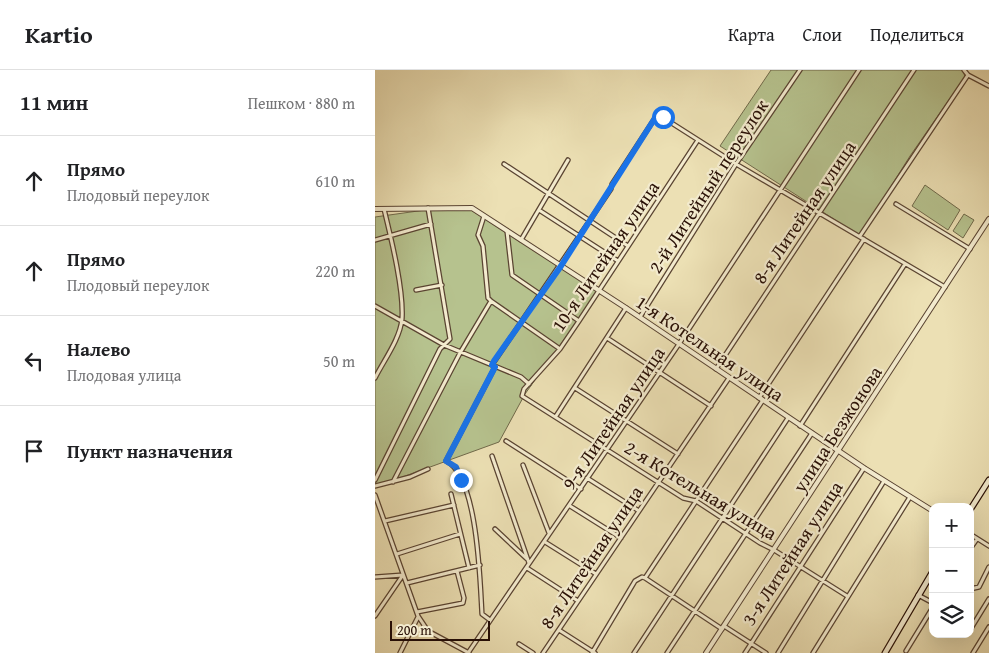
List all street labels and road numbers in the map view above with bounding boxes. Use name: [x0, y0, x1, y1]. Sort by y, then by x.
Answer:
street label: 2-й Литейный переулок: [641, 94, 775, 278]
street label: 8-я Литейная улица: [746, 135, 862, 289]
street label: 10-я Литейная улица: [544, 175, 666, 337]
street label: 1-я Котельная улица: [630, 288, 790, 408]
street label: 9-я Литейная улица: [555, 341, 671, 495]
street label: улица Безжонова: [785, 360, 889, 499]
street label: 2-я Котельная улица: [619, 433, 783, 547]
street label: 3-я Литейная улица: [735, 475, 849, 631]
street label: 8-я Литейная улица: [533, 480, 649, 634]

